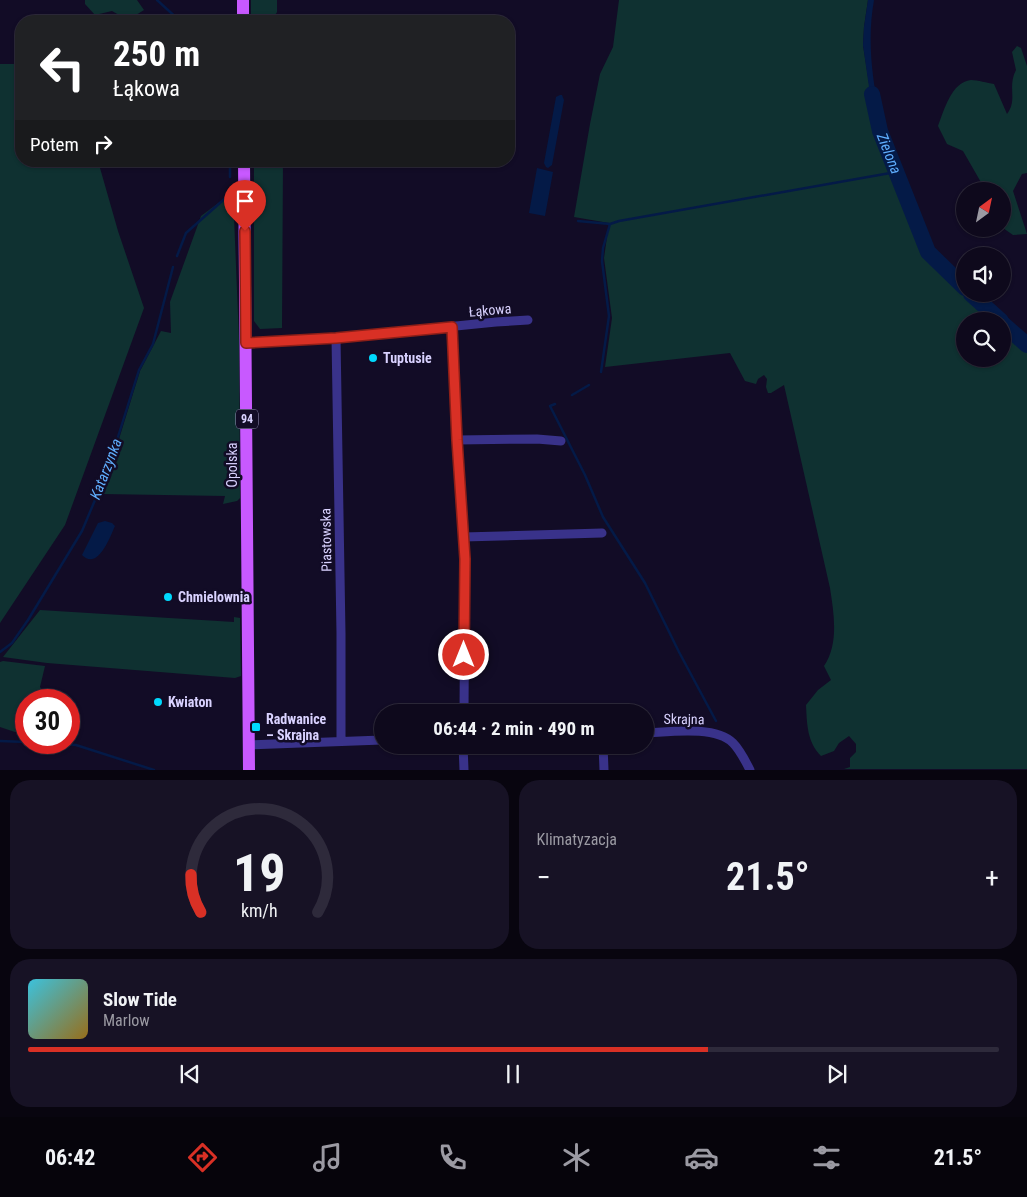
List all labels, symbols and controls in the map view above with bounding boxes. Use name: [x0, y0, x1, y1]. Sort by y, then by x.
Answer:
text: 250 m: [113, 34, 200, 75]
icon: left: [30, 35, 95, 100]
text: Łąkowa: [113, 76, 180, 101]
water label: Zielona: [872, 129, 905, 177]
icon: right: [89, 130, 117, 158]
text: Potem: [30, 133, 79, 156]
pin: [224, 180, 266, 231]
north arrow: [956, 182, 1011, 238]
map controls: [956, 182, 1011, 367]
icon: arrive: [231, 187, 259, 215]
button: sound: [956, 247, 1011, 302]
street label: Łąkowa: [468, 300, 512, 320]
button: search: [956, 312, 1011, 367]
place label: Tuptusie: [383, 350, 432, 366]
marker: Tuptusie: [367, 352, 379, 364]
road number: 94: [236, 409, 258, 428]
water label: Katarzynka: [86, 436, 126, 502]
street label: Opolska: [224, 443, 240, 487]
street label: Piastowska: [317, 508, 335, 572]
place label: Chmielownia: [178, 589, 250, 605]
marker: Chmielownia: [162, 591, 174, 603]
position arrow: [437, 628, 489, 680]
speed limit sign: 30: [15, 689, 80, 754]
place label: Kwiaton: [168, 694, 212, 710]
marker: Kwiaton: [152, 696, 164, 708]
place label: Radwanice – Skrajna: [266, 711, 327, 743]
street label: Skrajna: [663, 711, 705, 727]
text: 06:44 · 2 min · 490 m: [433, 717, 595, 740]
marker: Radwanice – Skrajna: [250, 721, 262, 733]
text: Klimatyzacja: [537, 830, 617, 849]
text: 19: [233, 843, 286, 904]
text: 21.5°: [726, 855, 810, 899]
text: −: [537, 861, 551, 894]
text: +: [985, 861, 999, 894]
text: km/h: [241, 900, 278, 921]
text: Slow Tide: [103, 988, 177, 1011]
text: Marlow: [103, 1011, 150, 1030]
icon: previous: [176, 1060, 204, 1088]
icon: pause: [499, 1060, 527, 1088]
icon: next: [823, 1060, 851, 1088]
icon: directions: [185, 1140, 220, 1175]
icon: music: [310, 1140, 345, 1175]
icon: phone: [435, 1140, 470, 1175]
icon: climate: [559, 1140, 594, 1175]
icon: car: [684, 1140, 719, 1175]
icon: filters: [809, 1140, 844, 1175]
text: 06:42: [45, 1145, 95, 1170]
text: 21.5°: [934, 1145, 982, 1170]

